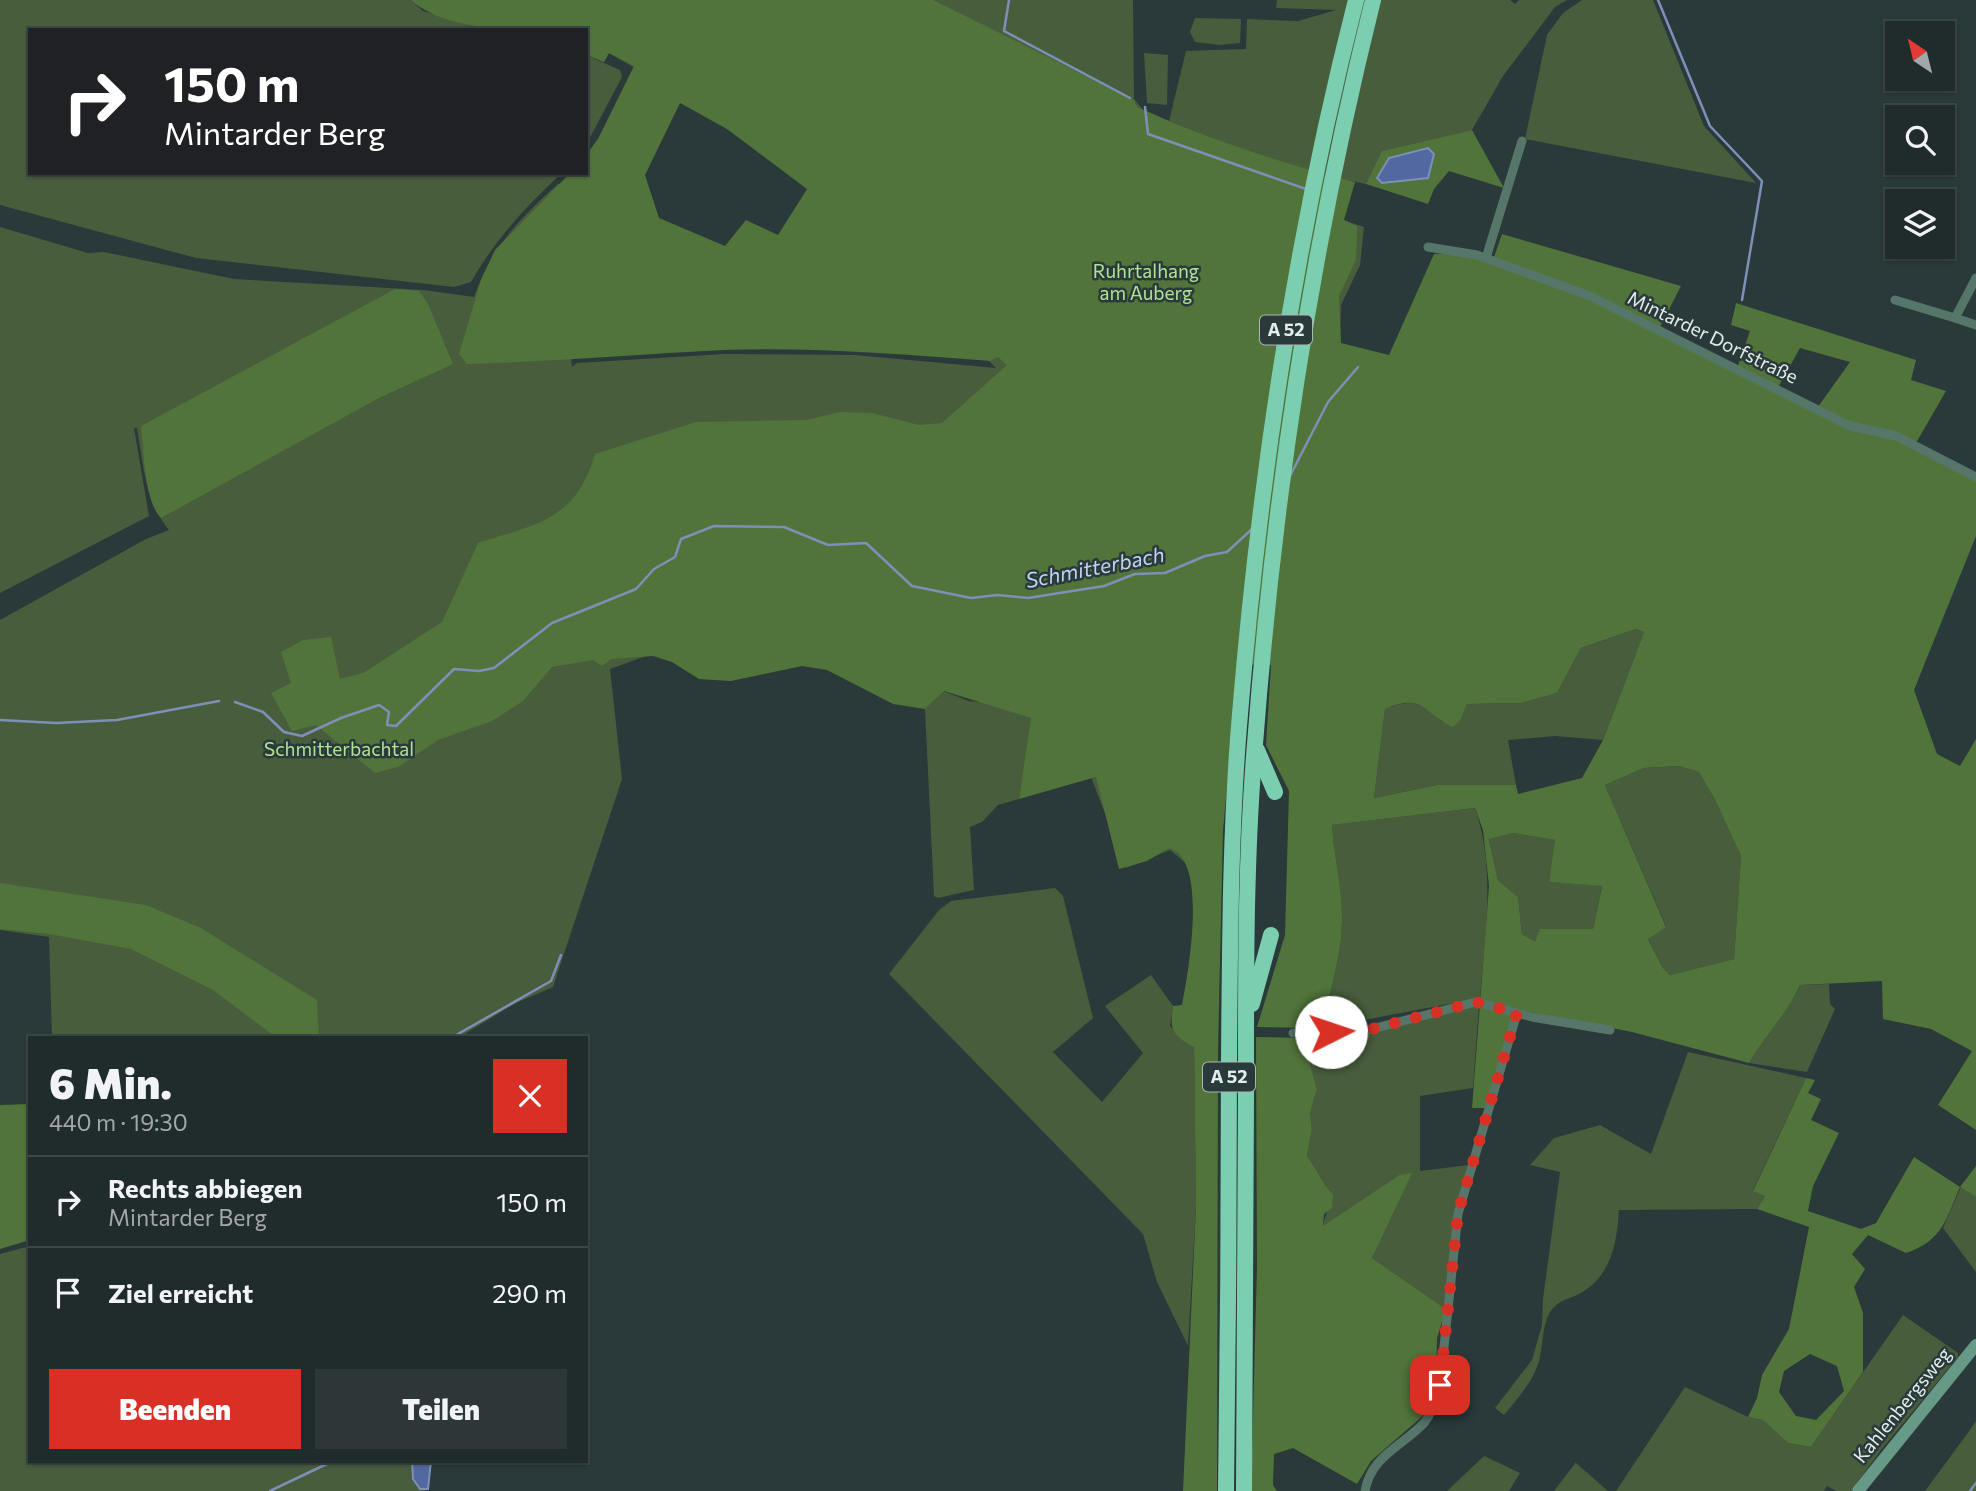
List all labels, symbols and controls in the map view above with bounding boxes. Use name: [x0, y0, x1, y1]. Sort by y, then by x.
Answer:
north arrow: [1885, 21, 1955, 91]
map controls: [1885, 21, 1955, 259]
text: 150 m: [164, 52, 299, 112]
icon: right: [49, 56, 140, 147]
button: search: [1885, 105, 1955, 175]
text: Mintarder Berg: [164, 112, 385, 152]
button: layers: [1885, 189, 1955, 259]
park label: Ruhrtalhang am Auberg: [1093, 259, 1199, 304]
street label: Mintarder Dorfstraße: [1624, 285, 1802, 388]
road number: A 52: [1260, 316, 1312, 344]
water label: Schmitterbach: [1023, 541, 1166, 592]
park label: Schmitterbachtal: [264, 737, 414, 760]
position arrow: [1294, 995, 1368, 1069]
text: 6 Min.: [49, 1056, 172, 1108]
button: close: [493, 1059, 567, 1133]
road number: A 52: [1203, 1062, 1255, 1092]
text: 440 m · 19:30: [49, 1108, 188, 1136]
text: Rechts abbiegen: [108, 1172, 303, 1203]
icon: right: [49, 1183, 87, 1221]
text: 150 m: [496, 1186, 567, 1217]
text: Mintarder Berg: [108, 1203, 267, 1231]
icon: arrive: [49, 1274, 87, 1312]
text: Ziel erreicht: [108, 1277, 253, 1308]
text: 290 m: [492, 1277, 567, 1308]
street label: Kahlenbergsweg: [1848, 1342, 1955, 1467]
pin: [1410, 1355, 1470, 1415]
icon: arrive: [1421, 1366, 1459, 1404]
button: Beenden: [49, 1369, 301, 1449]
button: Teilen: [315, 1369, 567, 1449]

